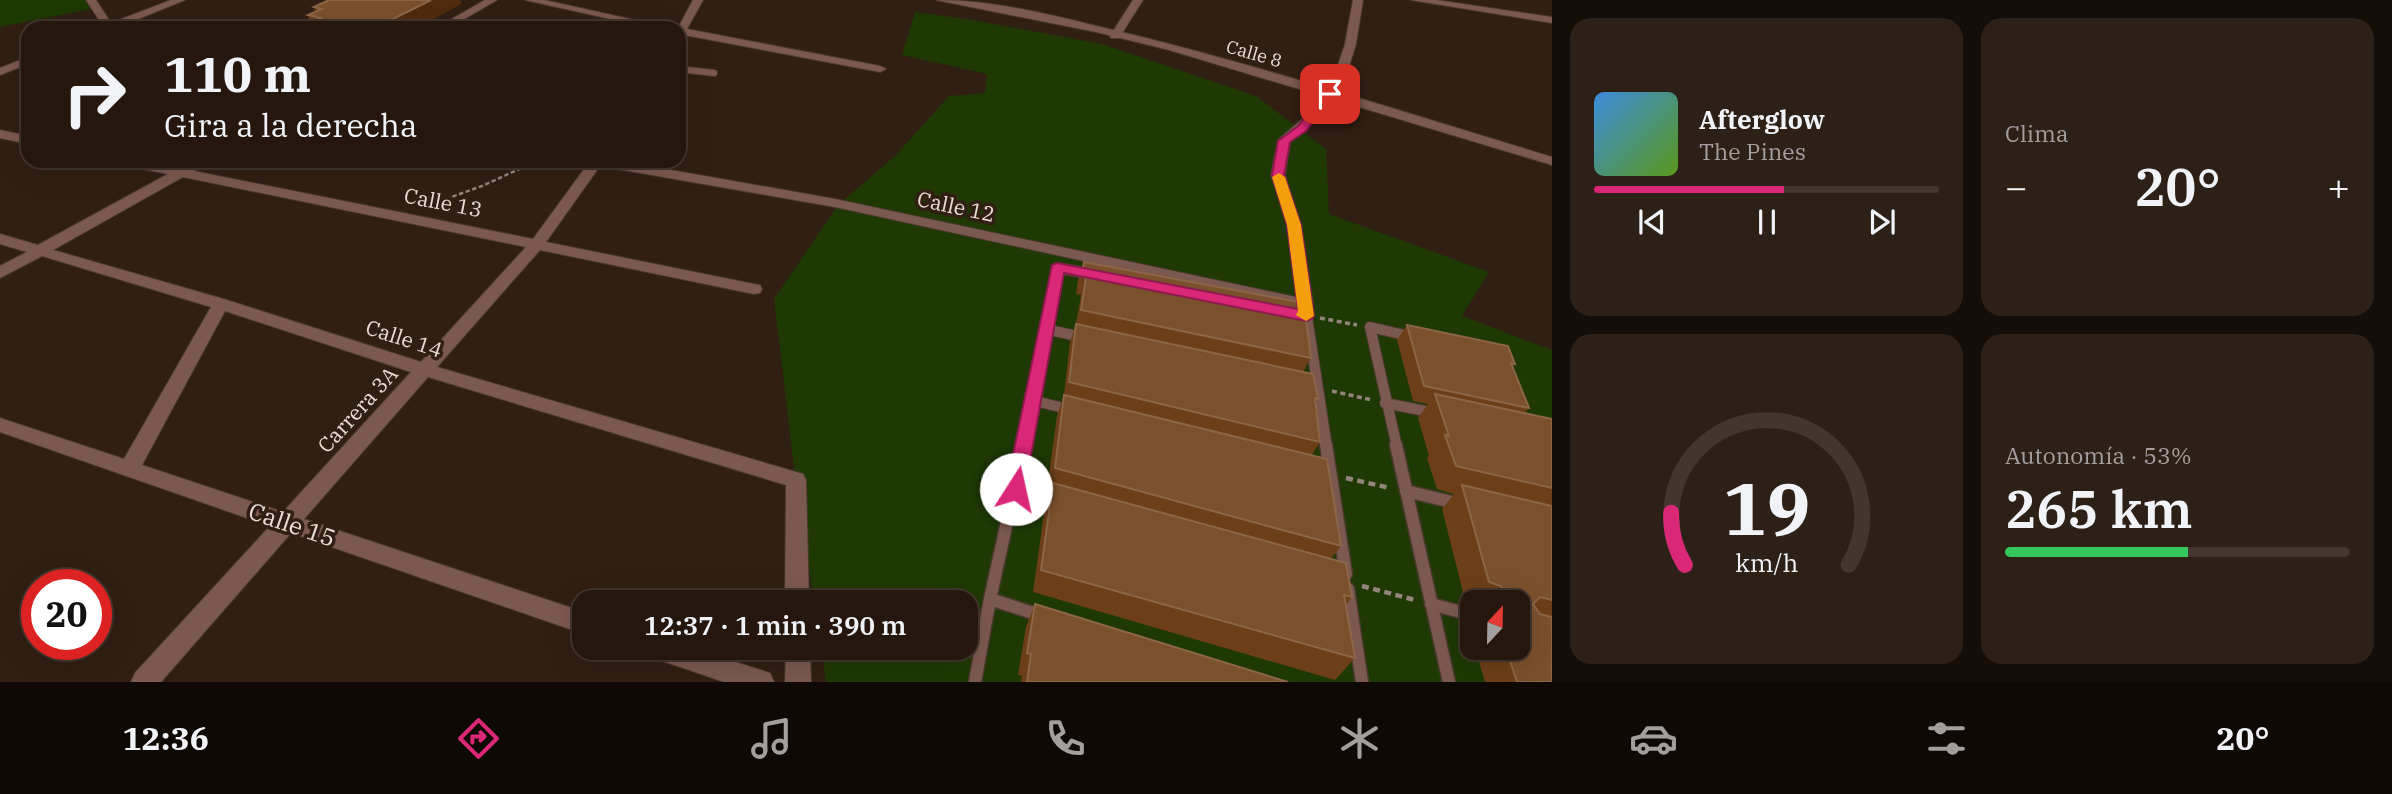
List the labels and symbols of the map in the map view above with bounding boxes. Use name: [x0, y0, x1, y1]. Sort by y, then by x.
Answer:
street label: Calle 8: [1224, 35, 1285, 72]
pin: [1300, 64, 1360, 124]
street label: Calle 13: [402, 181, 485, 223]
street label: Calle 12: [915, 184, 998, 228]
street label: Calle 14: [362, 313, 446, 364]
street label: Carrera 3A: [311, 360, 404, 459]
position arrow: [979, 452, 1053, 526]
street label: Calle 15: [245, 494, 340, 554]
speed limit sign: 20: [21, 569, 112, 660]
north arrow: [1460, 590, 1530, 660]

